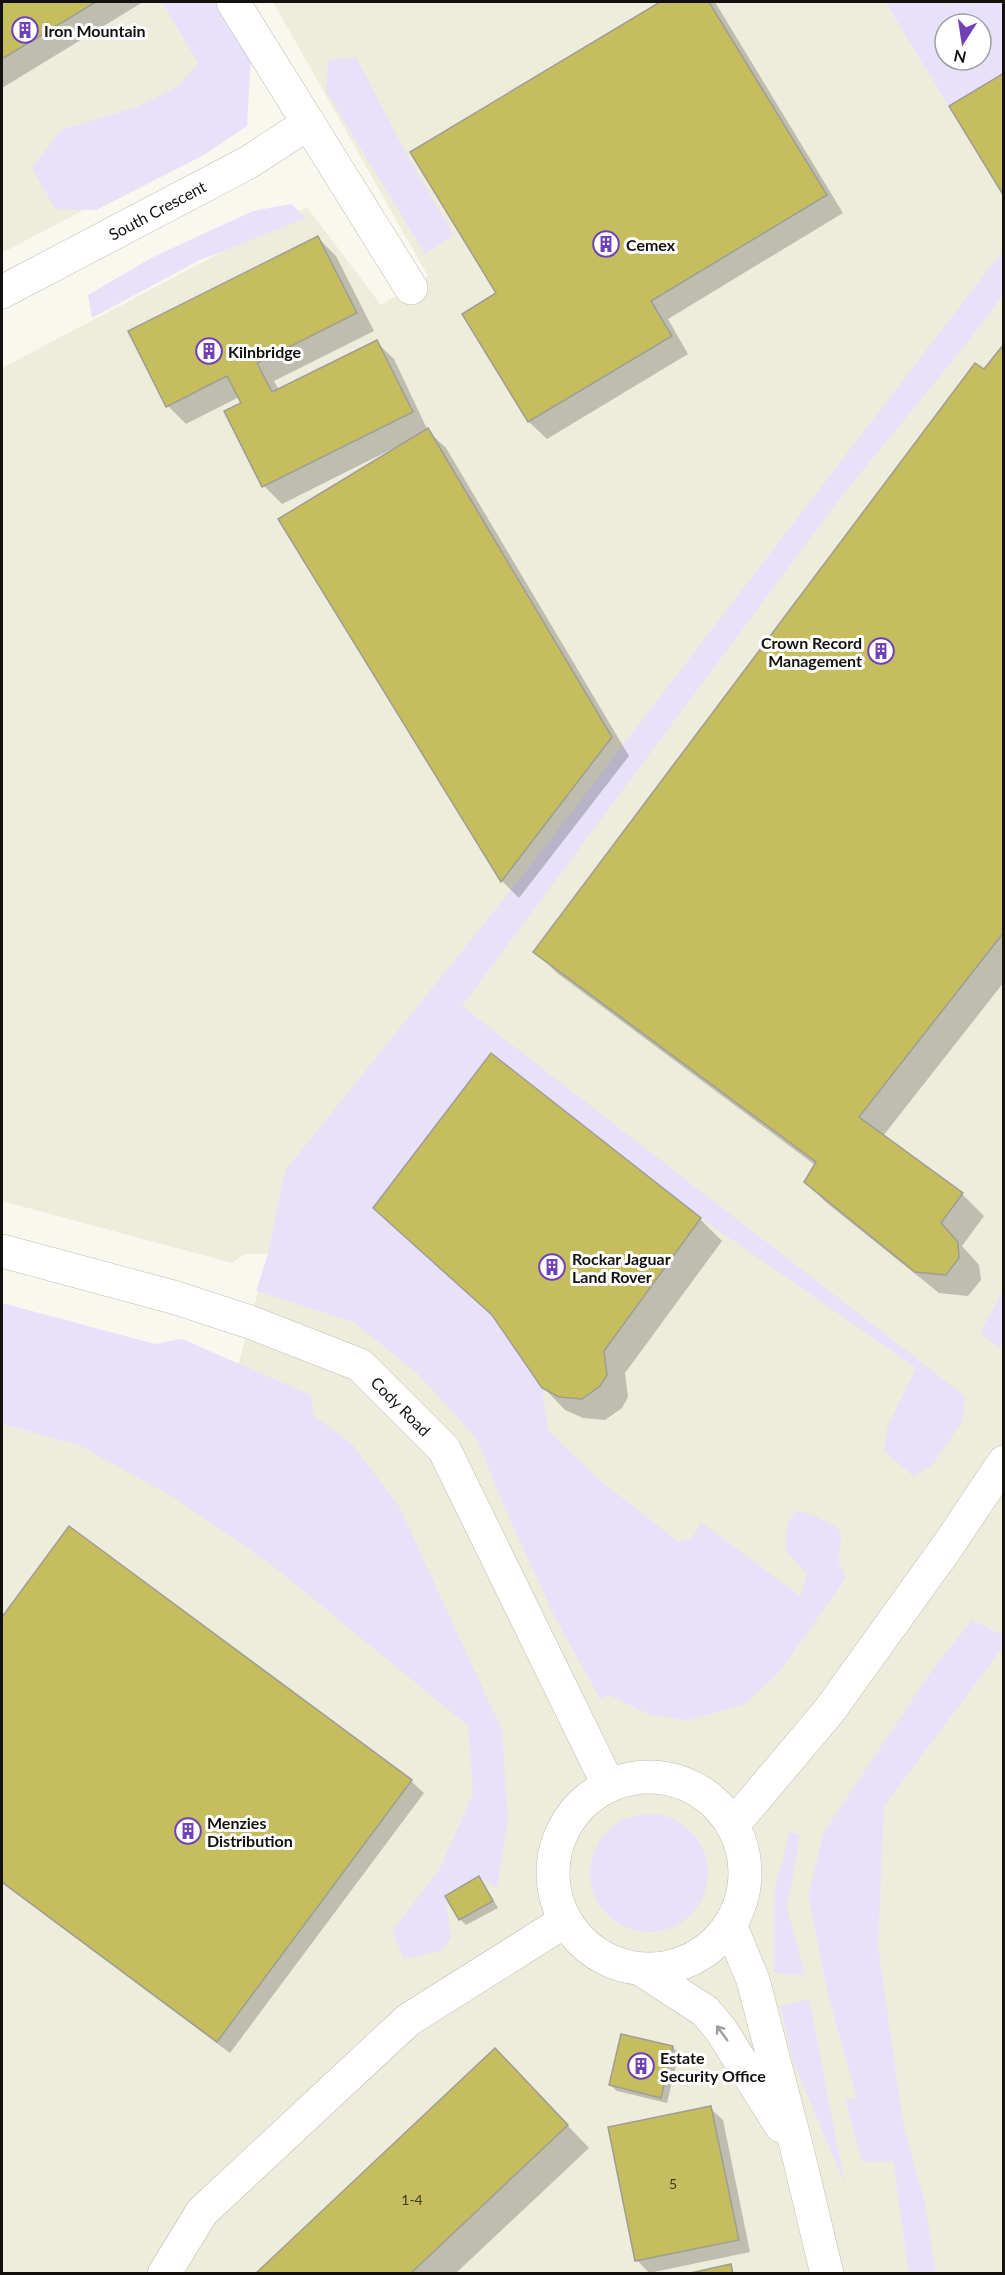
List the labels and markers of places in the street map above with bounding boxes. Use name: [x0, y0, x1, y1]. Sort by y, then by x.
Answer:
building icon: Iron Mountain: [10, 15, 40, 45]
place label: Iron Mountain: [44, 21, 146, 40]
building icon: Cemex: [591, 229, 621, 259]
place label: Cemex: [626, 235, 676, 254]
building icon: Kilnbridge: [194, 336, 224, 366]
place label: Kilnbridge: [228, 342, 302, 361]
place label: Crown Record Management: [761, 633, 862, 670]
building icon: Crown Record Management: [866, 636, 896, 666]
place label: Rockar Jaguar Land Rover: [572, 1249, 671, 1286]
building icon: Rockar Jaguar Land Rover: [537, 1252, 567, 1282]
place label: Menzies Distribution: [207, 1813, 293, 1850]
building icon: Menzies Distribution: [173, 1816, 203, 1846]
place label: Estate Security Office: [660, 2048, 766, 2085]
building icon: Estate Security Office: [626, 2051, 656, 2081]

